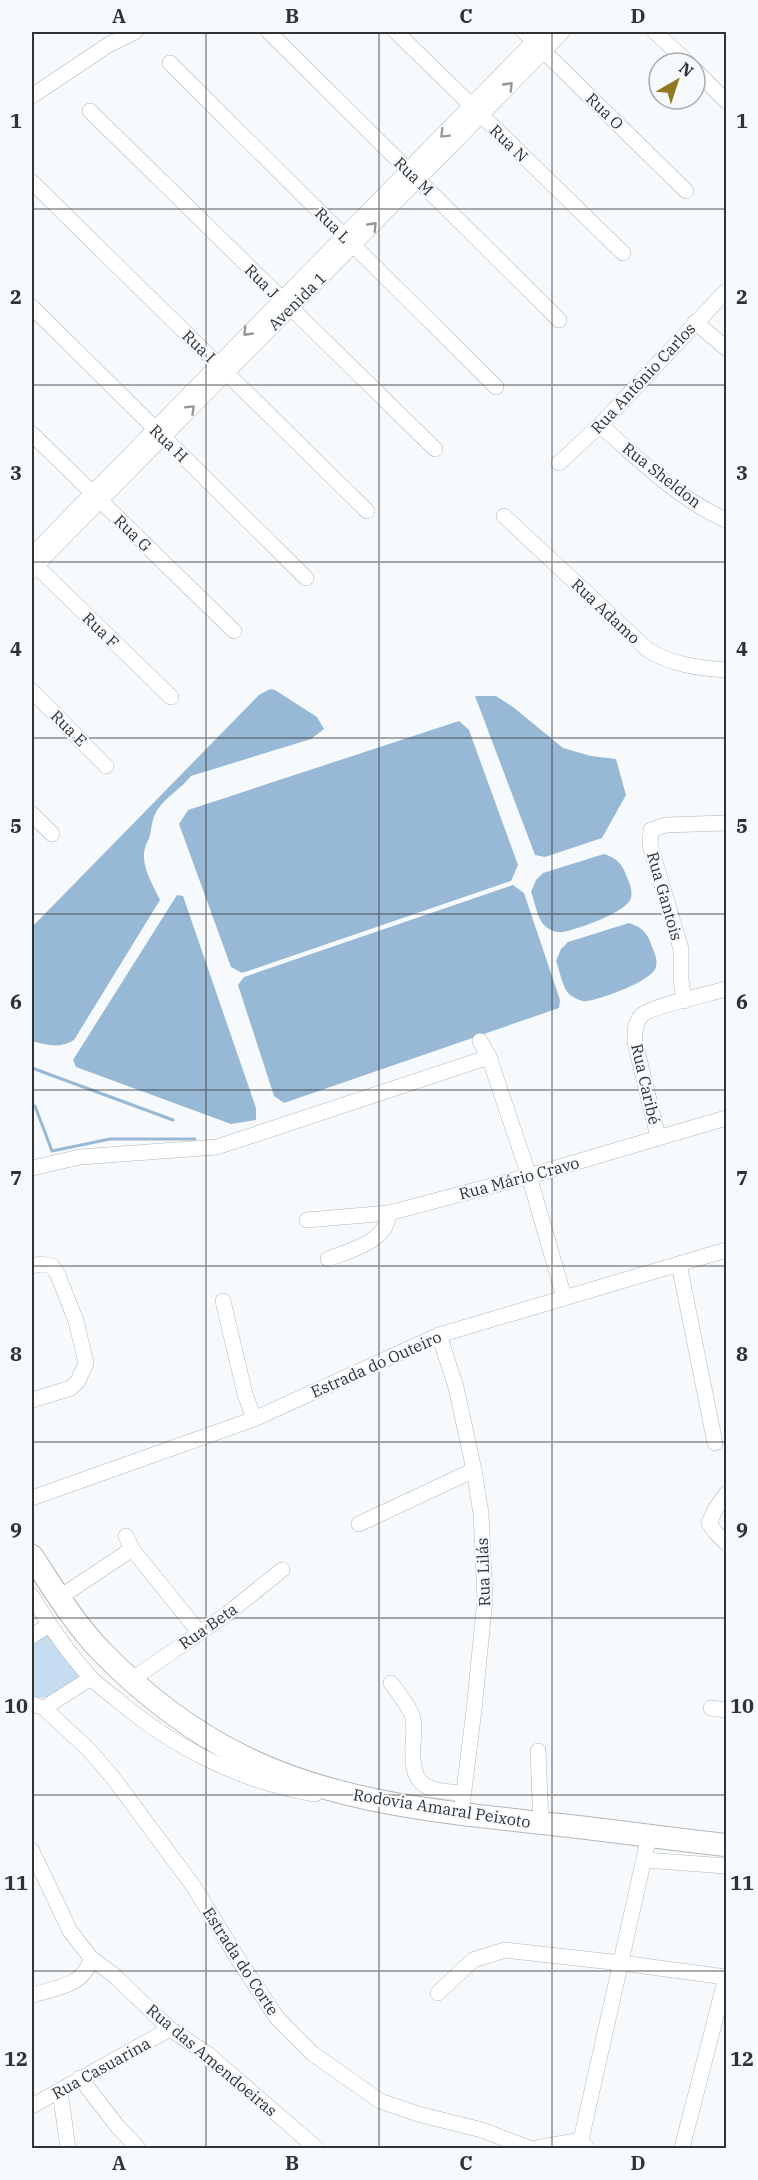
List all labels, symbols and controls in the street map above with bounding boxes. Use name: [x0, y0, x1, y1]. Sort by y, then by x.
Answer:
text: A: [112, 2, 126, 29]
text: B: [285, 2, 299, 29]
text: C: [459, 2, 473, 29]
text: D: [630, 2, 646, 29]
north arrow: [647, 51, 707, 111]
text: N: [675, 58, 698, 81]
one-way arrow: [501, 82, 512, 93]
street label: Rua O: [582, 88, 628, 134]
text: 1: [10, 107, 22, 134]
text: 1: [736, 107, 748, 134]
street label: Rua N: [486, 120, 532, 166]
one-way arrow: [440, 126, 451, 137]
street label: Rua M: [390, 152, 438, 200]
street label: Rua L: [311, 203, 355, 247]
one-way arrow: [365, 222, 376, 233]
street label: Rua J: [241, 260, 283, 302]
street label: Avenida 1: [264, 268, 330, 334]
text: 2: [10, 283, 22, 310]
text: 2: [736, 283, 748, 310]
street label: Rua Antônio Carlos: [586, 318, 700, 438]
one-way arrow: [244, 324, 255, 335]
street label: Rua I: [178, 325, 220, 367]
one-way arrow: [185, 405, 195, 416]
street label: Rua H: [146, 420, 192, 466]
street label: Rua Sheldon: [618, 438, 706, 512]
text: 3: [10, 459, 22, 486]
text: 3: [736, 459, 748, 486]
street label: Rua G: [110, 510, 156, 556]
street label: Rua Adamo: [567, 574, 645, 648]
street label: Rua F: [79, 608, 123, 652]
text: 4: [10, 635, 22, 662]
text: 4: [736, 635, 748, 662]
street label: Rua E: [47, 706, 91, 750]
text: 5: [10, 812, 22, 839]
text: 5: [736, 812, 748, 839]
street label: Rua Gantois: [643, 849, 687, 943]
text: 6: [10, 988, 22, 1015]
text: 6: [736, 988, 748, 1015]
street label: Rua Caribé: [627, 1042, 665, 1126]
street label: Rua Mário Cravo: [457, 1152, 581, 1204]
text: 7: [10, 1164, 22, 1191]
text: 7: [736, 1164, 748, 1191]
street label: Estrada do Outeiro: [308, 1326, 444, 1402]
text: 8: [10, 1340, 22, 1367]
text: 8: [736, 1340, 748, 1367]
text: 9: [10, 1516, 22, 1543]
text: 9: [736, 1516, 748, 1543]
street label: Rua Lilás: [472, 1537, 494, 1607]
street label: Rua Beta: [175, 1599, 241, 1653]
text: 10: [4, 1692, 28, 1719]
text: 10: [730, 1692, 754, 1719]
street label: Rodovia Amaral Peixoto: [352, 1784, 532, 1832]
text: 11: [4, 1869, 28, 1896]
text: 11: [730, 1869, 754, 1896]
street label: Estrada do Corte: [199, 1903, 283, 2019]
street label: Rua das Amendoeiras: [143, 2000, 281, 2120]
street label: Rua Casuarina: [48, 2033, 154, 2103]
text: 12: [4, 2045, 28, 2072]
text: 12: [730, 2045, 754, 2072]
text: A: [112, 2149, 126, 2176]
text: B: [285, 2149, 299, 2176]
text: C: [459, 2149, 473, 2176]
text: D: [630, 2149, 646, 2176]

